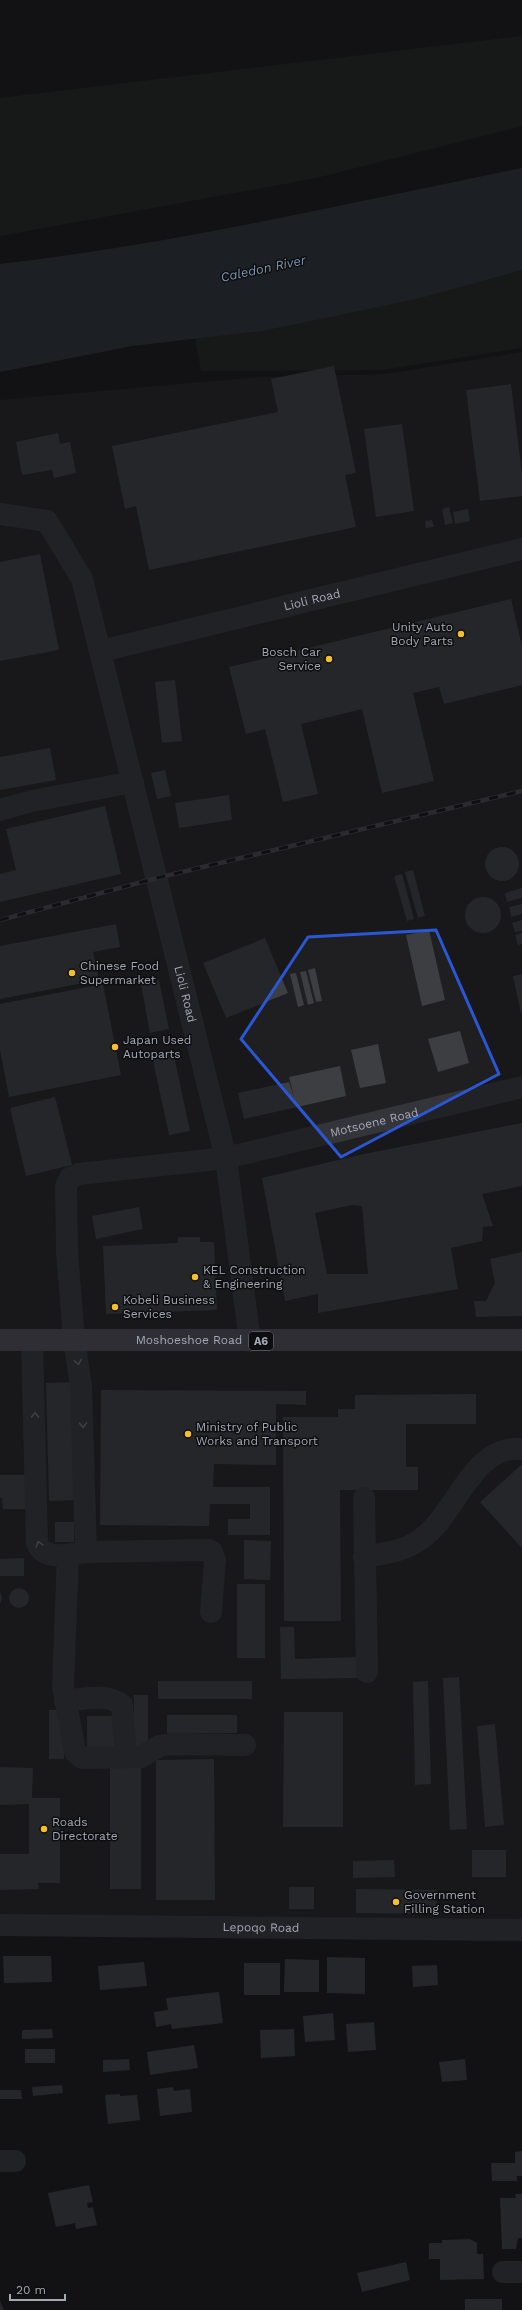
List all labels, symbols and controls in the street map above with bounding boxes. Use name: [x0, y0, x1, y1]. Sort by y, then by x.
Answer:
water label: Caledon River: [219, 252, 308, 285]
street label: Lioli Road: [282, 586, 342, 614]
place label: Unity Auto Body Parts: [390, 620, 453, 648]
marker: Unity Auto Body Parts: [456, 629, 466, 639]
place label: Bosch Car Service: [261, 645, 321, 673]
marker: Bosch Car Service: [324, 654, 334, 664]
place label: Chinese Food Supermarket: [80, 959, 159, 987]
street label: Lioli Road: [171, 964, 199, 1024]
marker: Chinese Food Supermarket: [67, 968, 77, 978]
place label: Japan Used Autoparts: [123, 1033, 191, 1061]
marker: Japan Used Autoparts: [110, 1042, 120, 1052]
street label: Motsoene Road: [329, 1105, 420, 1140]
place label: KEL Construction & Engineering: [203, 1263, 306, 1291]
marker: KEL Construction & Engineering: [190, 1272, 200, 1282]
place label: Kobeli Business Services: [123, 1293, 215, 1321]
marker: Kobeli Business Services: [110, 1302, 120, 1312]
road number: A6: [249, 1332, 273, 1350]
street label: Moshoeshoe Road: [136, 1333, 242, 1347]
one-way arrow: [73, 1359, 82, 1365]
one-way arrow: [31, 1412, 39, 1418]
place label: Ministry of Public Works and Transport: [196, 1420, 318, 1448]
one-way arrow: [78, 1422, 87, 1428]
marker: Ministry of Public Works and Transport: [183, 1429, 193, 1439]
one-way arrow: [35, 1541, 44, 1548]
place label: Roads Directorate: [52, 1815, 118, 1843]
marker: Roads Directorate: [39, 1824, 49, 1834]
place label: Government Filling Station: [404, 1888, 485, 1916]
marker: Government Filling Station: [391, 1897, 401, 1907]
street label: Lepoqo Road: [223, 1920, 299, 1935]
scale bar: [10, 2276, 65, 2302]
text: 20 m: [16, 2283, 46, 2297]

